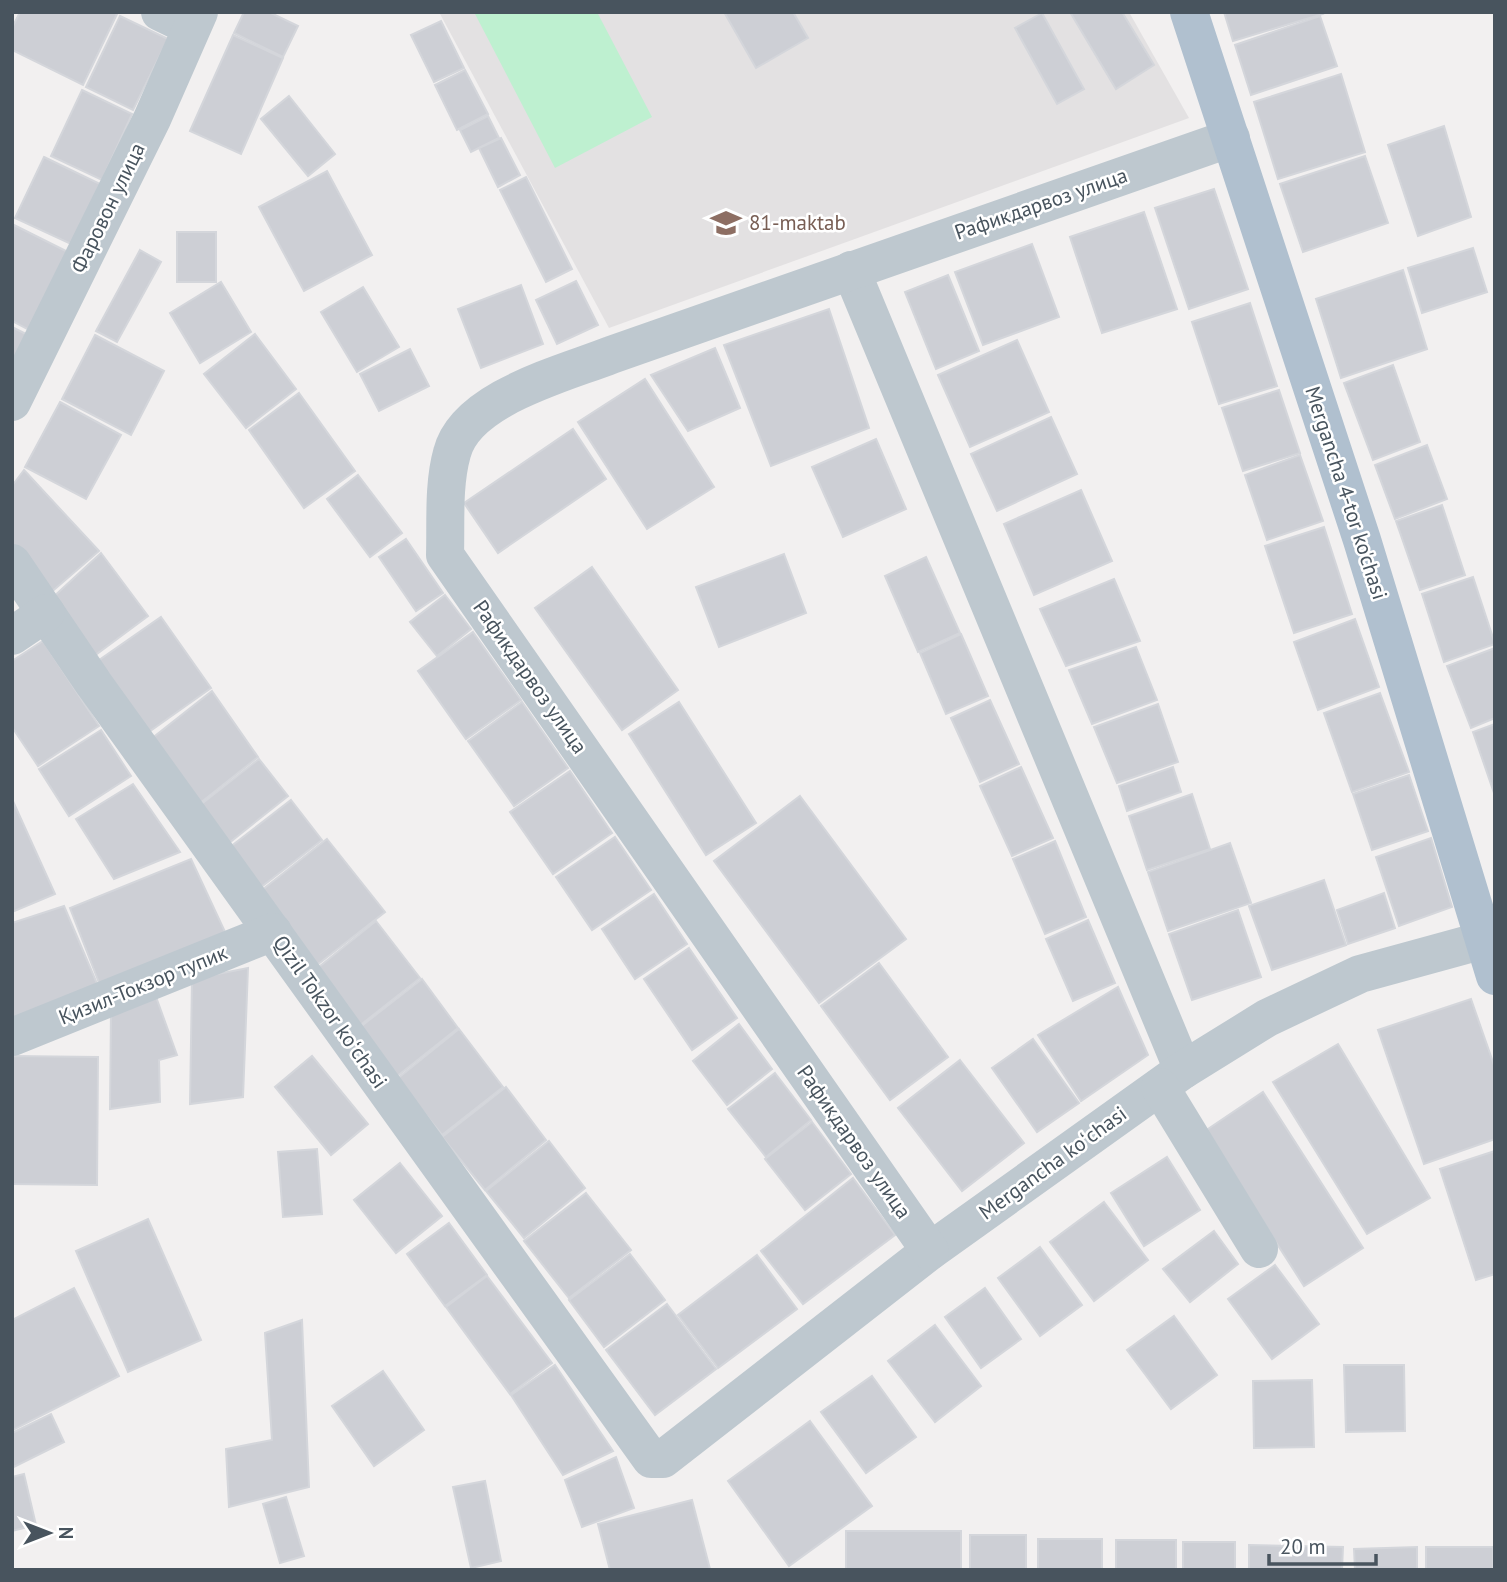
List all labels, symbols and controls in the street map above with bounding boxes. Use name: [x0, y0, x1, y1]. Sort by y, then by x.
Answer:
street label: Фаровон улица: [64, 138, 151, 277]
street label: Рафикдарвоз улица: [951, 161, 1131, 246]
school or university icon: 81-maktab: [709, 206, 743, 240]
place label: 81-maktab: [749, 209, 846, 236]
street label: Mergancha 4-tor ko'chasi: [1299, 383, 1394, 603]
street label: Рафикдарвоз улица: [467, 595, 593, 759]
street label: Qizil Tokzor koʻchasi: [267, 930, 393, 1094]
street label: Қизил-Токзор тупик: [55, 938, 231, 1031]
street label: Рафикдарвоз улица: [791, 1060, 917, 1224]
street label: Mergancha koʻchasi: [974, 1100, 1132, 1225]
north arrow: [14, 1498, 84, 1568]
scale bar: [1269, 1522, 1376, 1566]
text: N: [54, 1527, 78, 1539]
text: 20 m: [1280, 1533, 1326, 1560]

